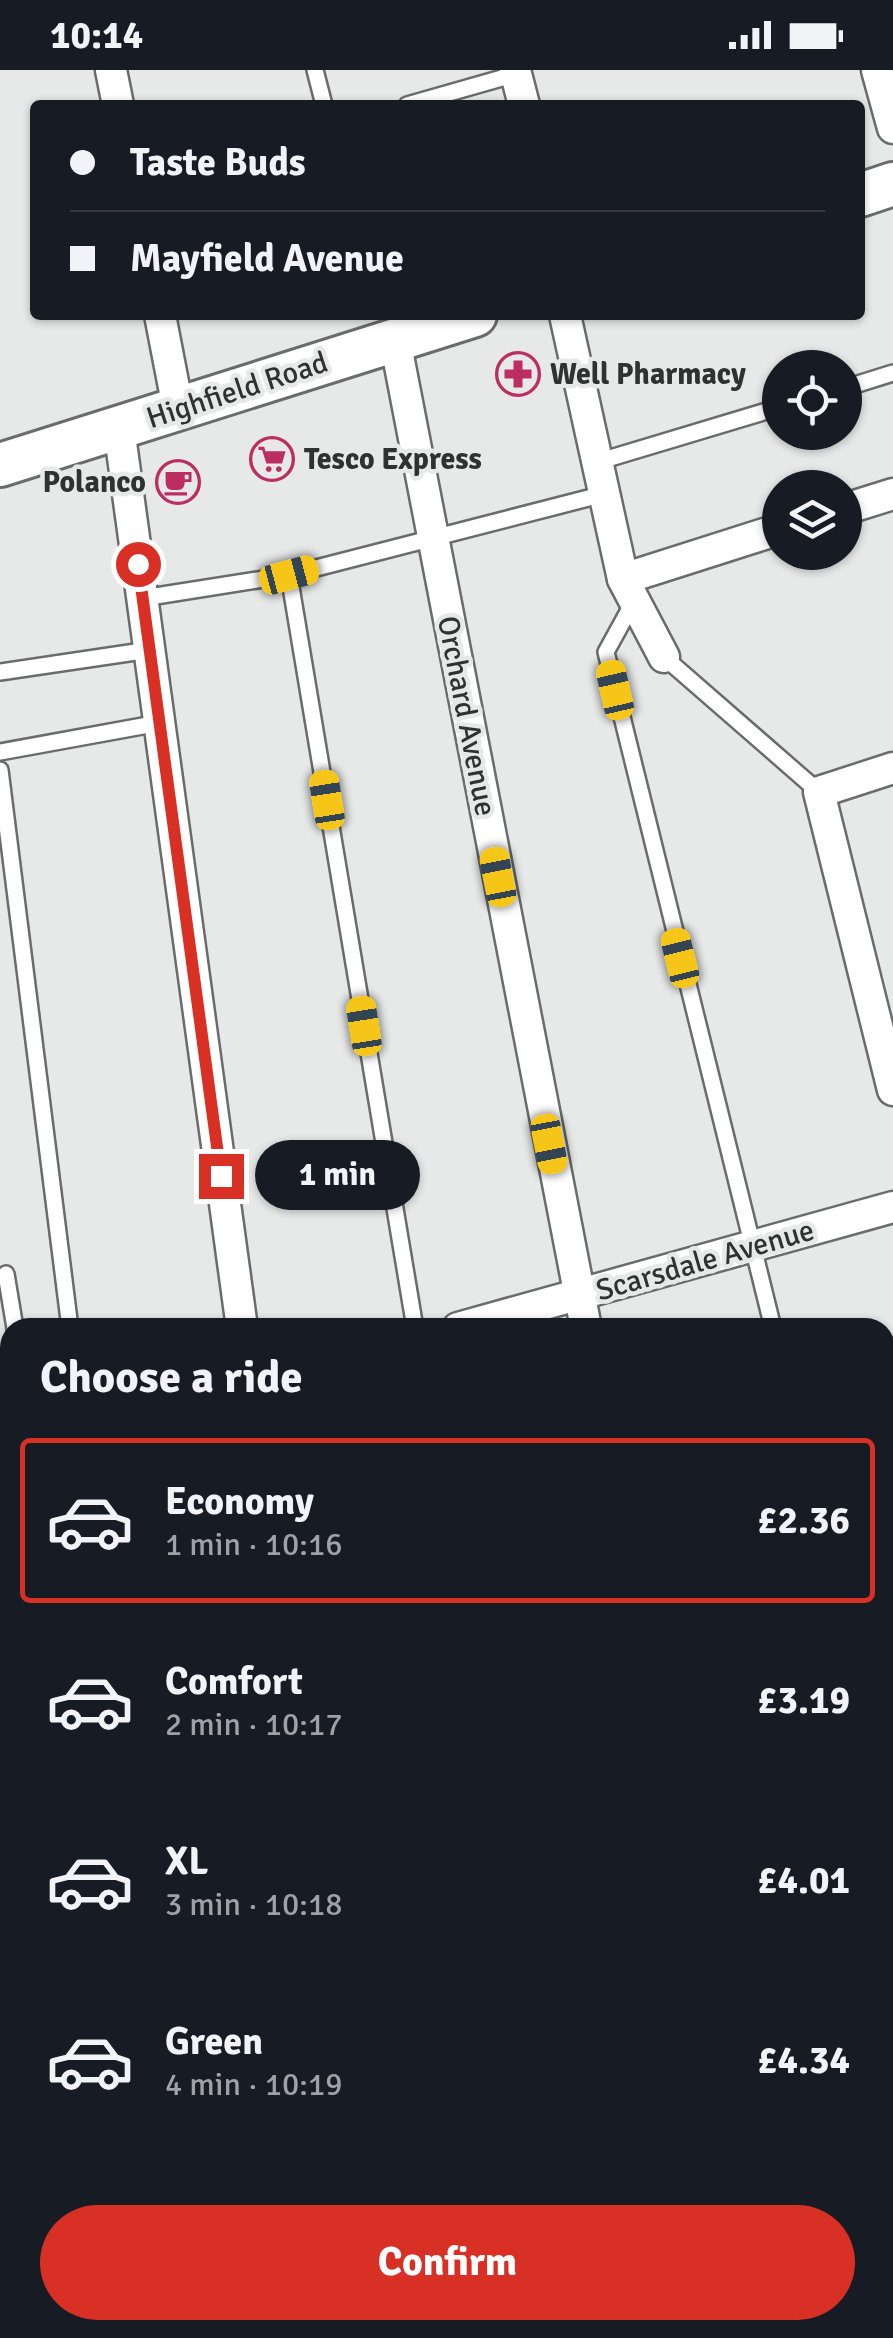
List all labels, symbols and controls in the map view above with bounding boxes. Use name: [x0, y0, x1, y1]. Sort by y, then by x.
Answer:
text: 10:14: [50, 12, 143, 59]
text: Taste Buds: [130, 139, 306, 186]
text: Mayfield Avenue: [130, 235, 404, 282]
street label: Highfield Road: [142, 344, 332, 437]
map controls: [762, 350, 862, 570]
button: locate: [762, 350, 862, 450]
pharmacy icon: Well Pharmacy: [495, 351, 541, 397]
place label: Well Pharmacy: [550, 356, 746, 393]
supermarket icon: Tesco Express: [249, 436, 295, 482]
place label: Tesco Express: [304, 441, 482, 478]
cafe icon: Polanco: [155, 459, 201, 505]
place label: Polanco: [42, 464, 146, 501]
button: layers: [762, 470, 862, 570]
route start: [116, 542, 161, 587]
car: [256, 553, 322, 597]
street label: Orchard Avenue: [429, 613, 504, 819]
car: [594, 657, 636, 723]
car: [307, 768, 347, 832]
car: [478, 845, 518, 909]
car: [658, 925, 702, 991]
car: [344, 994, 384, 1058]
car: [529, 1112, 569, 1176]
callout: 1 min: [256, 1141, 421, 1211]
route end: [199, 1154, 244, 1199]
text: 1 min: [299, 1155, 376, 1194]
street label: Scarsdale Avenue: [592, 1212, 819, 1309]
text: Choose a ride: [40, 1350, 303, 1405]
icon: car: [45, 1476, 135, 1566]
text: Economy: [165, 1478, 314, 1525]
text: £2.36: [757, 1497, 850, 1544]
text: 1 min · 10:16: [165, 1525, 343, 1564]
icon: car: [45, 1656, 135, 1746]
text: Comfort: [165, 1658, 303, 1705]
text: £3.19: [757, 1677, 850, 1724]
text: 2 min · 10:17: [165, 1705, 343, 1744]
icon: car: [45, 1836, 135, 1926]
text: XL: [165, 1838, 208, 1885]
text: £4.01: [757, 1857, 850, 1904]
text: 3 min · 10:18: [165, 1885, 343, 1924]
icon: car: [45, 2016, 135, 2106]
text: Green: [165, 2018, 263, 2065]
text: £4.34: [757, 2037, 850, 2084]
text: 4 min · 10:19: [165, 2065, 343, 2104]
button: Confirm: [40, 2205, 855, 2320]

